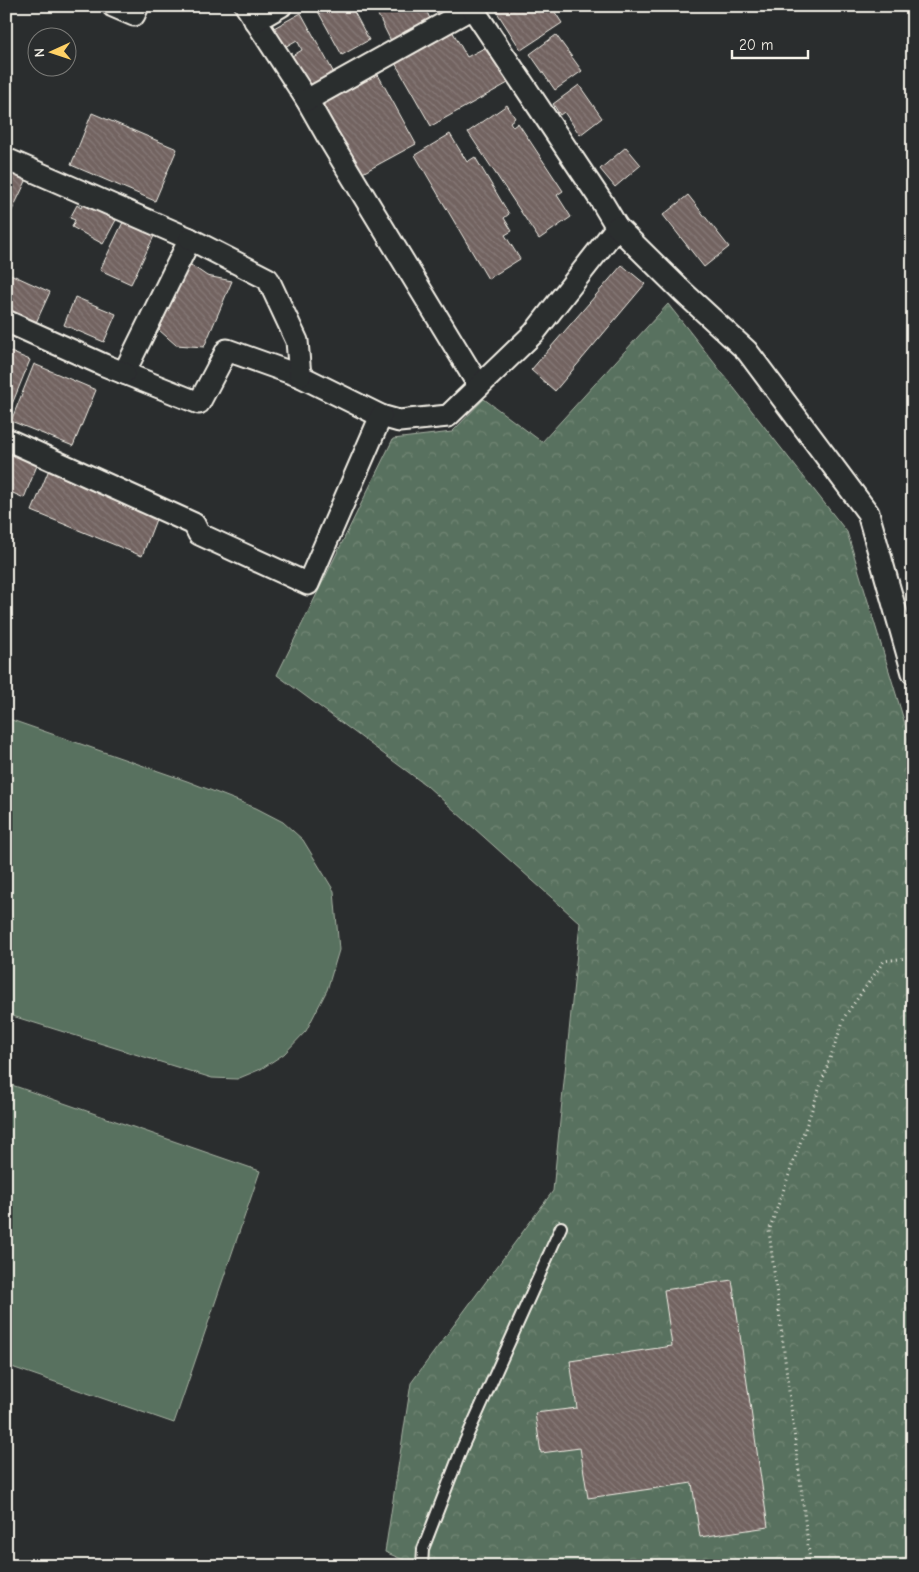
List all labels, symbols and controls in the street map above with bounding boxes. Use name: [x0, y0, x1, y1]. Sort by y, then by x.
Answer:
north arrow: [28, 28, 78, 78]
scale bar: [732, 28, 808, 60]
text: 20 m: [739, 36, 773, 54]
text: N: [31, 48, 48, 58]

